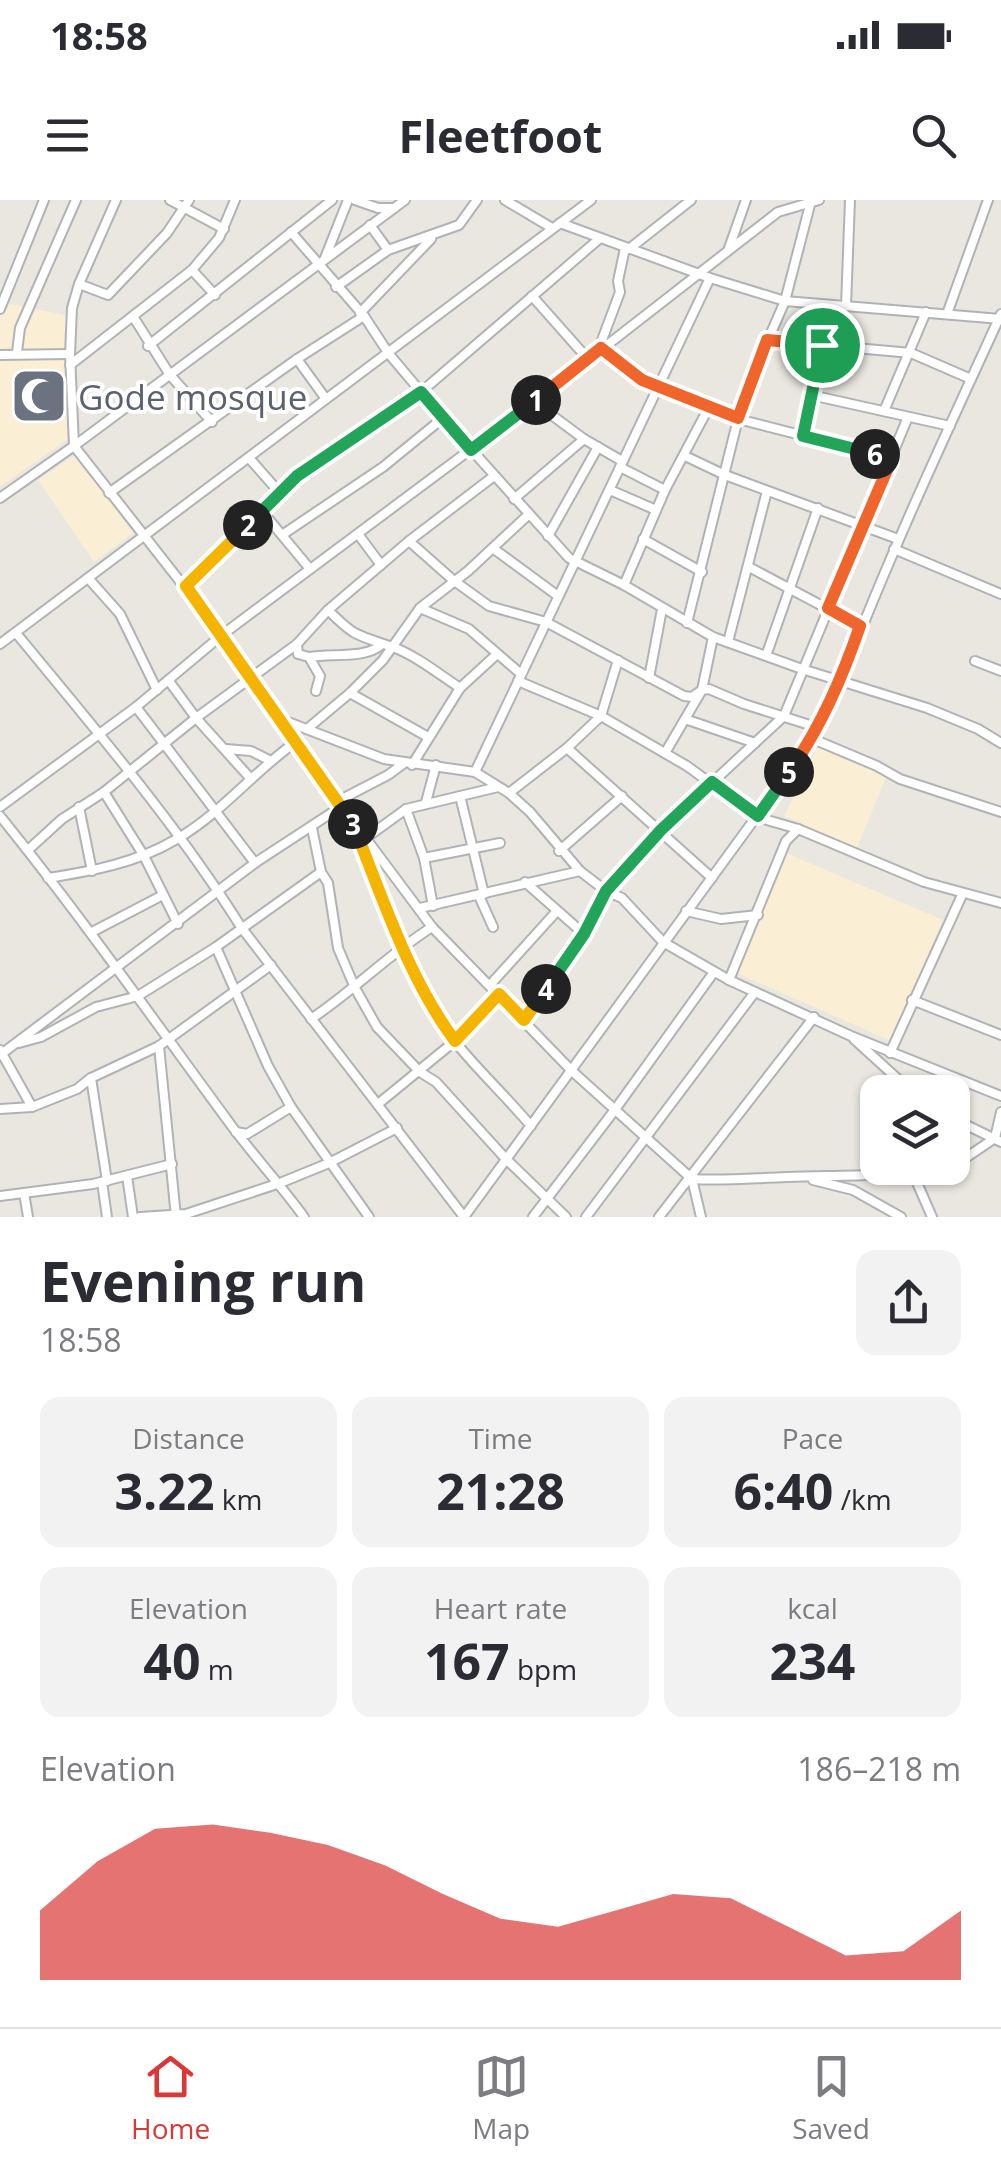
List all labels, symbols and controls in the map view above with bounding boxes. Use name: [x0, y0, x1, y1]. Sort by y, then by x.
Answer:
text: 18:58: [50, 9, 148, 61]
text: Fleetfoot: [399, 105, 602, 166]
icon: menu: [40, 108, 95, 163]
icon: search: [906, 108, 961, 163]
pin: [780, 303, 865, 388]
icon: arrive: [795, 318, 850, 373]
mosque icon: Gode mosque: [9, 366, 69, 426]
place label: Gode mosque: [78, 373, 307, 420]
pin: 1: [511, 375, 561, 425]
text: 1: [528, 381, 544, 419]
pin: 6: [850, 429, 900, 479]
text: 6: [867, 435, 883, 473]
pin: 2: [223, 500, 273, 550]
text: 2: [240, 506, 256, 544]
pin: 5: [764, 747, 814, 797]
text: 5: [781, 753, 797, 791]
pin: 3: [328, 799, 378, 849]
text: 3: [345, 805, 361, 843]
pin: 4: [521, 964, 571, 1014]
text: 4: [538, 970, 554, 1008]
map controls: [860, 1075, 970, 1185]
button: layers: [860, 1075, 970, 1185]
text: Evening run: [40, 1243, 366, 1318]
button: share: [856, 1250, 961, 1355]
text: 18:58: [40, 1318, 122, 1361]
text: Distance: [132, 1419, 245, 1457]
text: Time: [468, 1419, 533, 1457]
text: Pace: [782, 1419, 843, 1457]
text: 3.22: [115, 1457, 215, 1525]
text: 21:28: [436, 1457, 565, 1525]
text: 6:40: [733, 1457, 833, 1525]
text: km: [215, 1480, 262, 1518]
text: /km: [833, 1480, 892, 1518]
text: Elevation: [129, 1589, 248, 1627]
text: Heart rate: [434, 1589, 567, 1627]
text: kcal: [787, 1589, 838, 1627]
text: 40: [143, 1627, 200, 1695]
text: 167: [424, 1627, 510, 1695]
text: 234: [770, 1627, 855, 1695]
text: m: [200, 1650, 234, 1688]
text: bpm: [510, 1650, 577, 1688]
text: Elevation: [40, 1747, 176, 1790]
text: 186–218 m: [797, 1747, 961, 1790]
tab: Home: [131, 2049, 210, 2147]
tab: Map: [472, 2049, 530, 2147]
tab: Saved: [792, 2049, 870, 2147]

